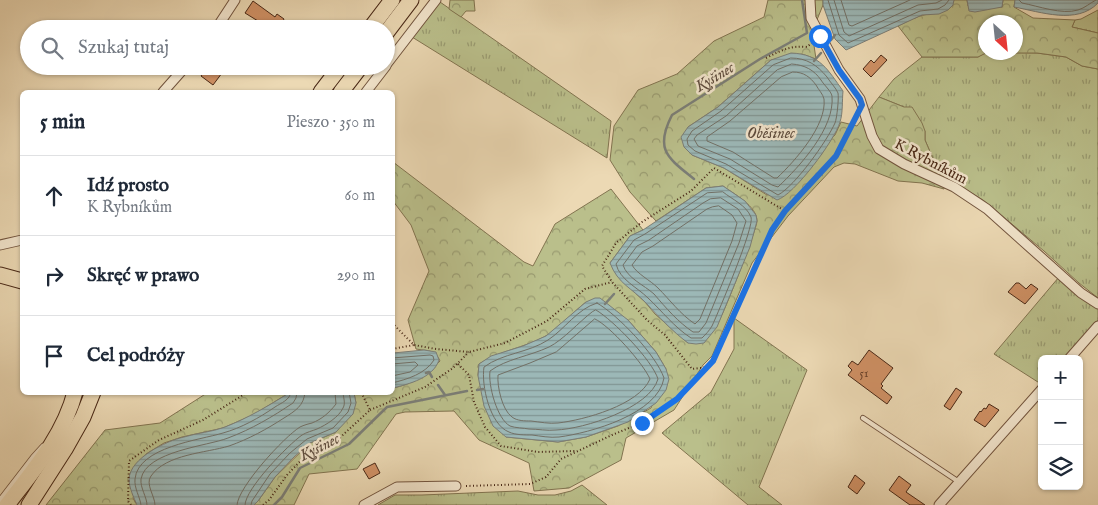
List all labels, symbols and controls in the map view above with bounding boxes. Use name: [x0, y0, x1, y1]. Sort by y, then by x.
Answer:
north arrow: [978, 15, 1023, 60]
search box: [20, 20, 395, 75]
route start: [809, 25, 832, 48]
icon: search: [38, 34, 66, 62]
text: Szukaj tutaj: [78, 36, 169, 60]
water label: Kyšinec: [691, 58, 739, 98]
text: 5 min: [40, 109, 85, 136]
text: Pieszo · 350 m: [287, 113, 375, 133]
water label: Oběšinec: [747, 124, 796, 144]
street label: K Rybníkům: [891, 134, 971, 189]
text: Idź prosto: [87, 174, 169, 198]
icon: ahead: [40, 182, 68, 210]
text: 60 m: [345, 186, 375, 206]
text: K Rybníkům: [87, 198, 172, 218]
icon: right: [40, 262, 68, 290]
text: Skręć w prawo: [87, 264, 199, 288]
text: 290 m: [337, 266, 375, 286]
icon: arrive: [40, 342, 68, 370]
text: Cel podróży: [87, 344, 185, 368]
map controls: [1038, 355, 1083, 490]
button: +: [1038, 355, 1083, 400]
house number: 51: [860, 366, 868, 381]
button: −: [1038, 400, 1083, 445]
route end: [631, 412, 654, 435]
water label: Kyšinec: [296, 429, 344, 467]
button: layers: [1038, 445, 1083, 490]

